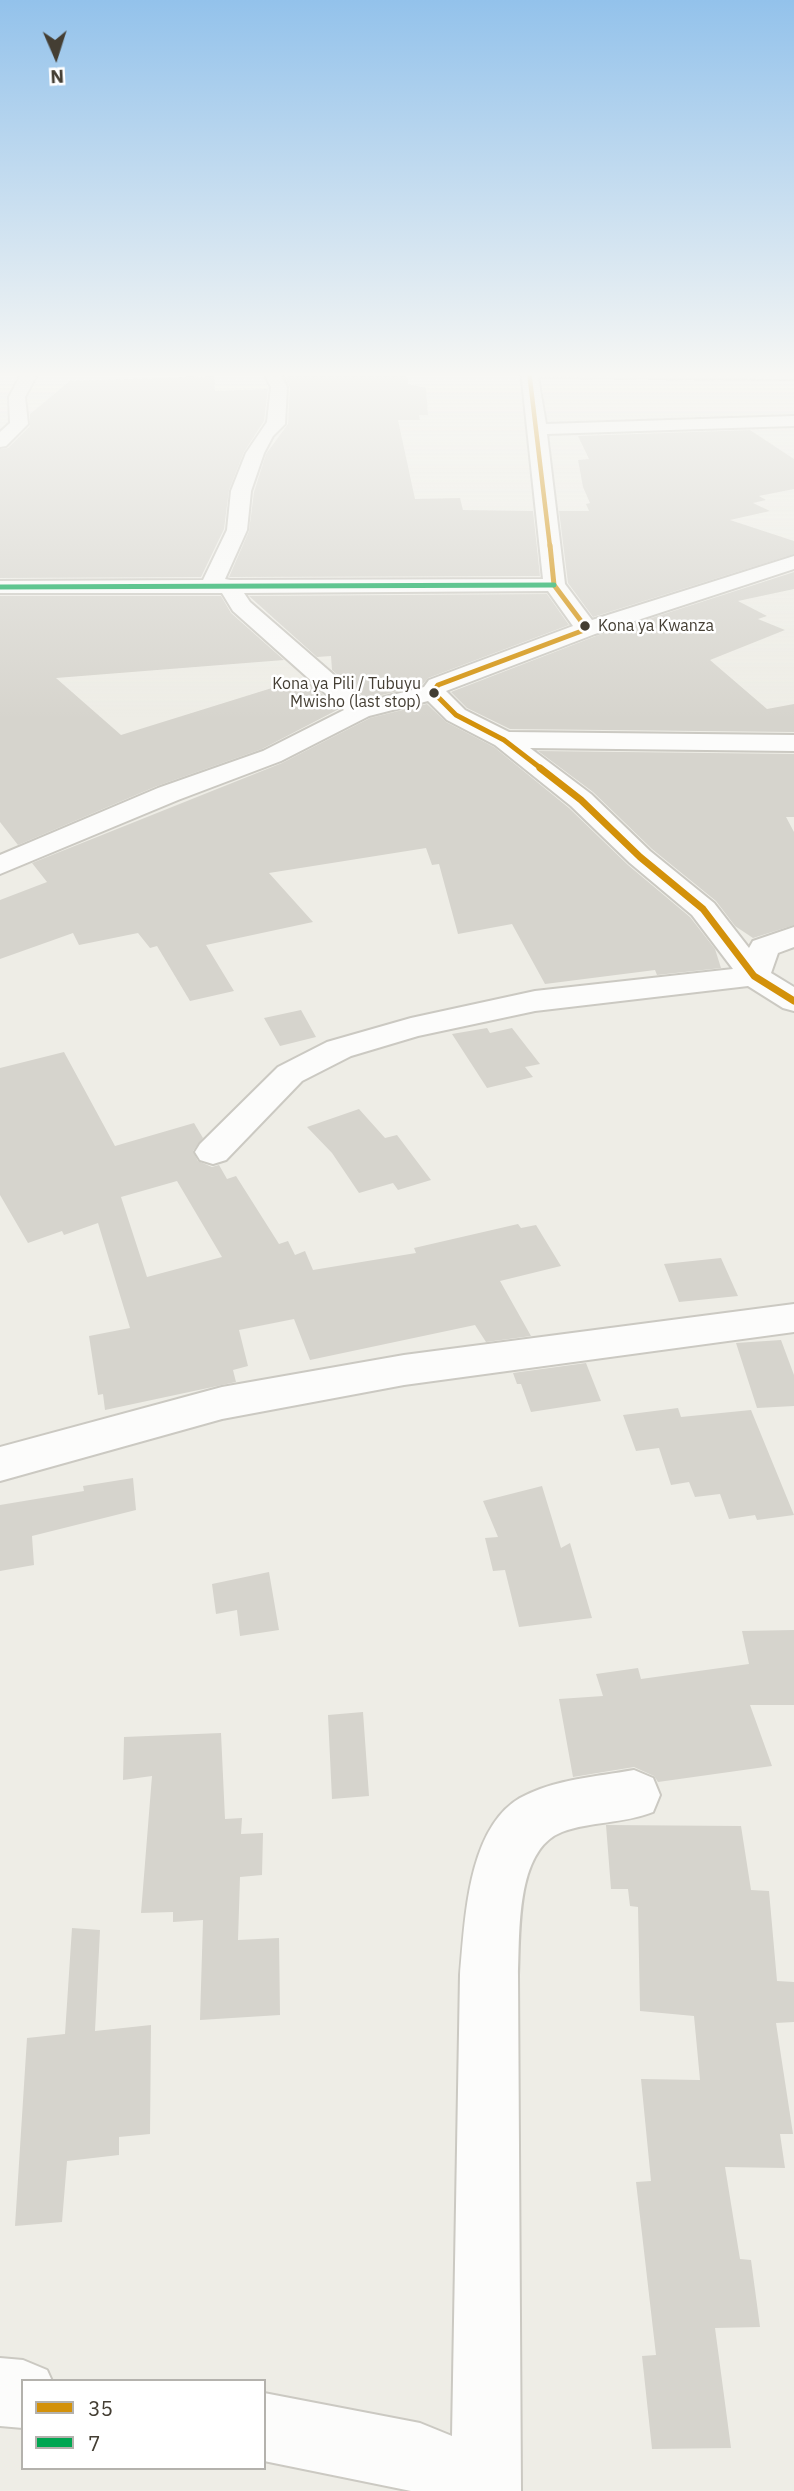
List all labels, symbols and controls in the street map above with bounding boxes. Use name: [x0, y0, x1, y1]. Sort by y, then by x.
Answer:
north arrow: [21, 21, 91, 91]
text: N: [50, 65, 65, 89]
place label: Kona ya Kwanza: [598, 616, 714, 636]
marker: Kona ya Kwanza: [578, 619, 592, 633]
place label: Kona ya Pili / Tubuyu Mwisho (last stop): [272, 674, 421, 712]
marker: Kona ya Pili / Tubuyu Mwisho (last stop): [427, 686, 441, 700]
legend: [21, 2379, 266, 2470]
text: 35: [88, 2394, 113, 2422]
text: 7: [88, 2429, 101, 2457]

